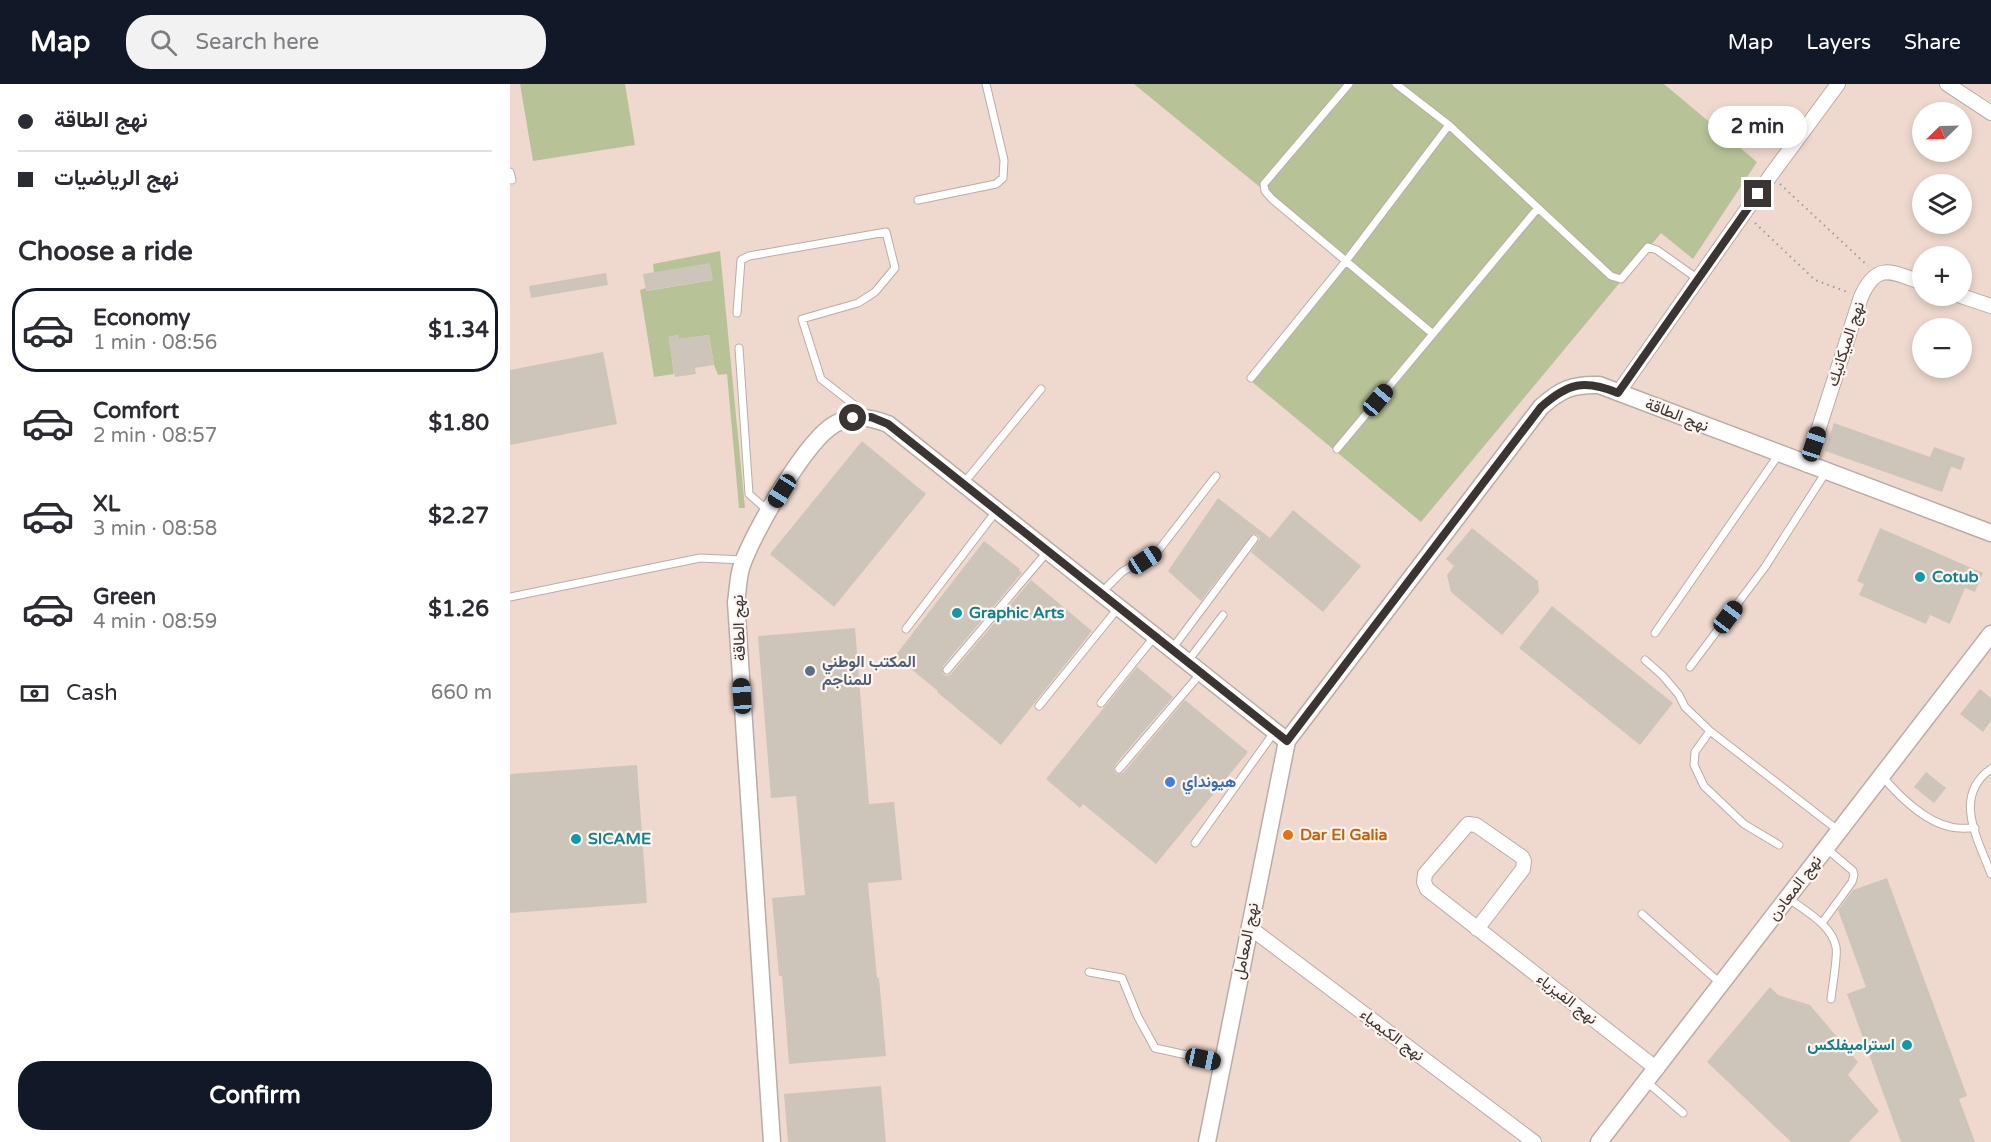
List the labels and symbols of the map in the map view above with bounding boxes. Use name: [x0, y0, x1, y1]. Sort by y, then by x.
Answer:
north arrow: [1912, 102, 1972, 162]
callout: 2 min: [1708, 107, 1808, 149]
route end: [1744, 180, 1771, 207]
street label: نهج الميكانيك: [1823, 299, 1870, 389]
car: [1360, 380, 1396, 420]
street label: نهج الطاقة: [1642, 394, 1712, 437]
route start: [839, 404, 866, 431]
car: [1800, 424, 1828, 464]
car: [765, 471, 799, 511]
car: [1125, 543, 1165, 577]
place label: Cotub: [1932, 567, 1978, 587]
marker: Cotub: [1913, 570, 1927, 584]
street label: نهج الطاقة: [728, 594, 751, 662]
car: [1710, 597, 1746, 637]
place label: Graphic Arts: [969, 603, 1065, 623]
marker: Graphic Arts: [950, 606, 964, 620]
place label: المكتب الوطني للمناجم: [822, 652, 916, 690]
marker: المكتب الوطني للمناجم: [803, 664, 817, 678]
car: [732, 677, 752, 715]
place label: هيونداي: [1182, 772, 1236, 795]
marker: هيونداي: [1163, 775, 1177, 789]
place label: Dar El Galia: [1300, 825, 1388, 845]
marker: Dar El Galia: [1281, 828, 1295, 842]
place label: SICAME: [588, 829, 651, 849]
marker: SICAME: [569, 832, 583, 846]
street label: نهج المعادن: [1764, 851, 1827, 925]
street label: نهج المعامل: [1229, 901, 1264, 981]
street label: نهج الفيزياء: [1532, 969, 1602, 1030]
street label: نهج الكيمياء: [1355, 1004, 1428, 1067]
place label: استراميفلكس: [1807, 1035, 1895, 1055]
marker: استراميفلكس: [1900, 1038, 1914, 1052]
car: [1184, 1046, 1222, 1072]

